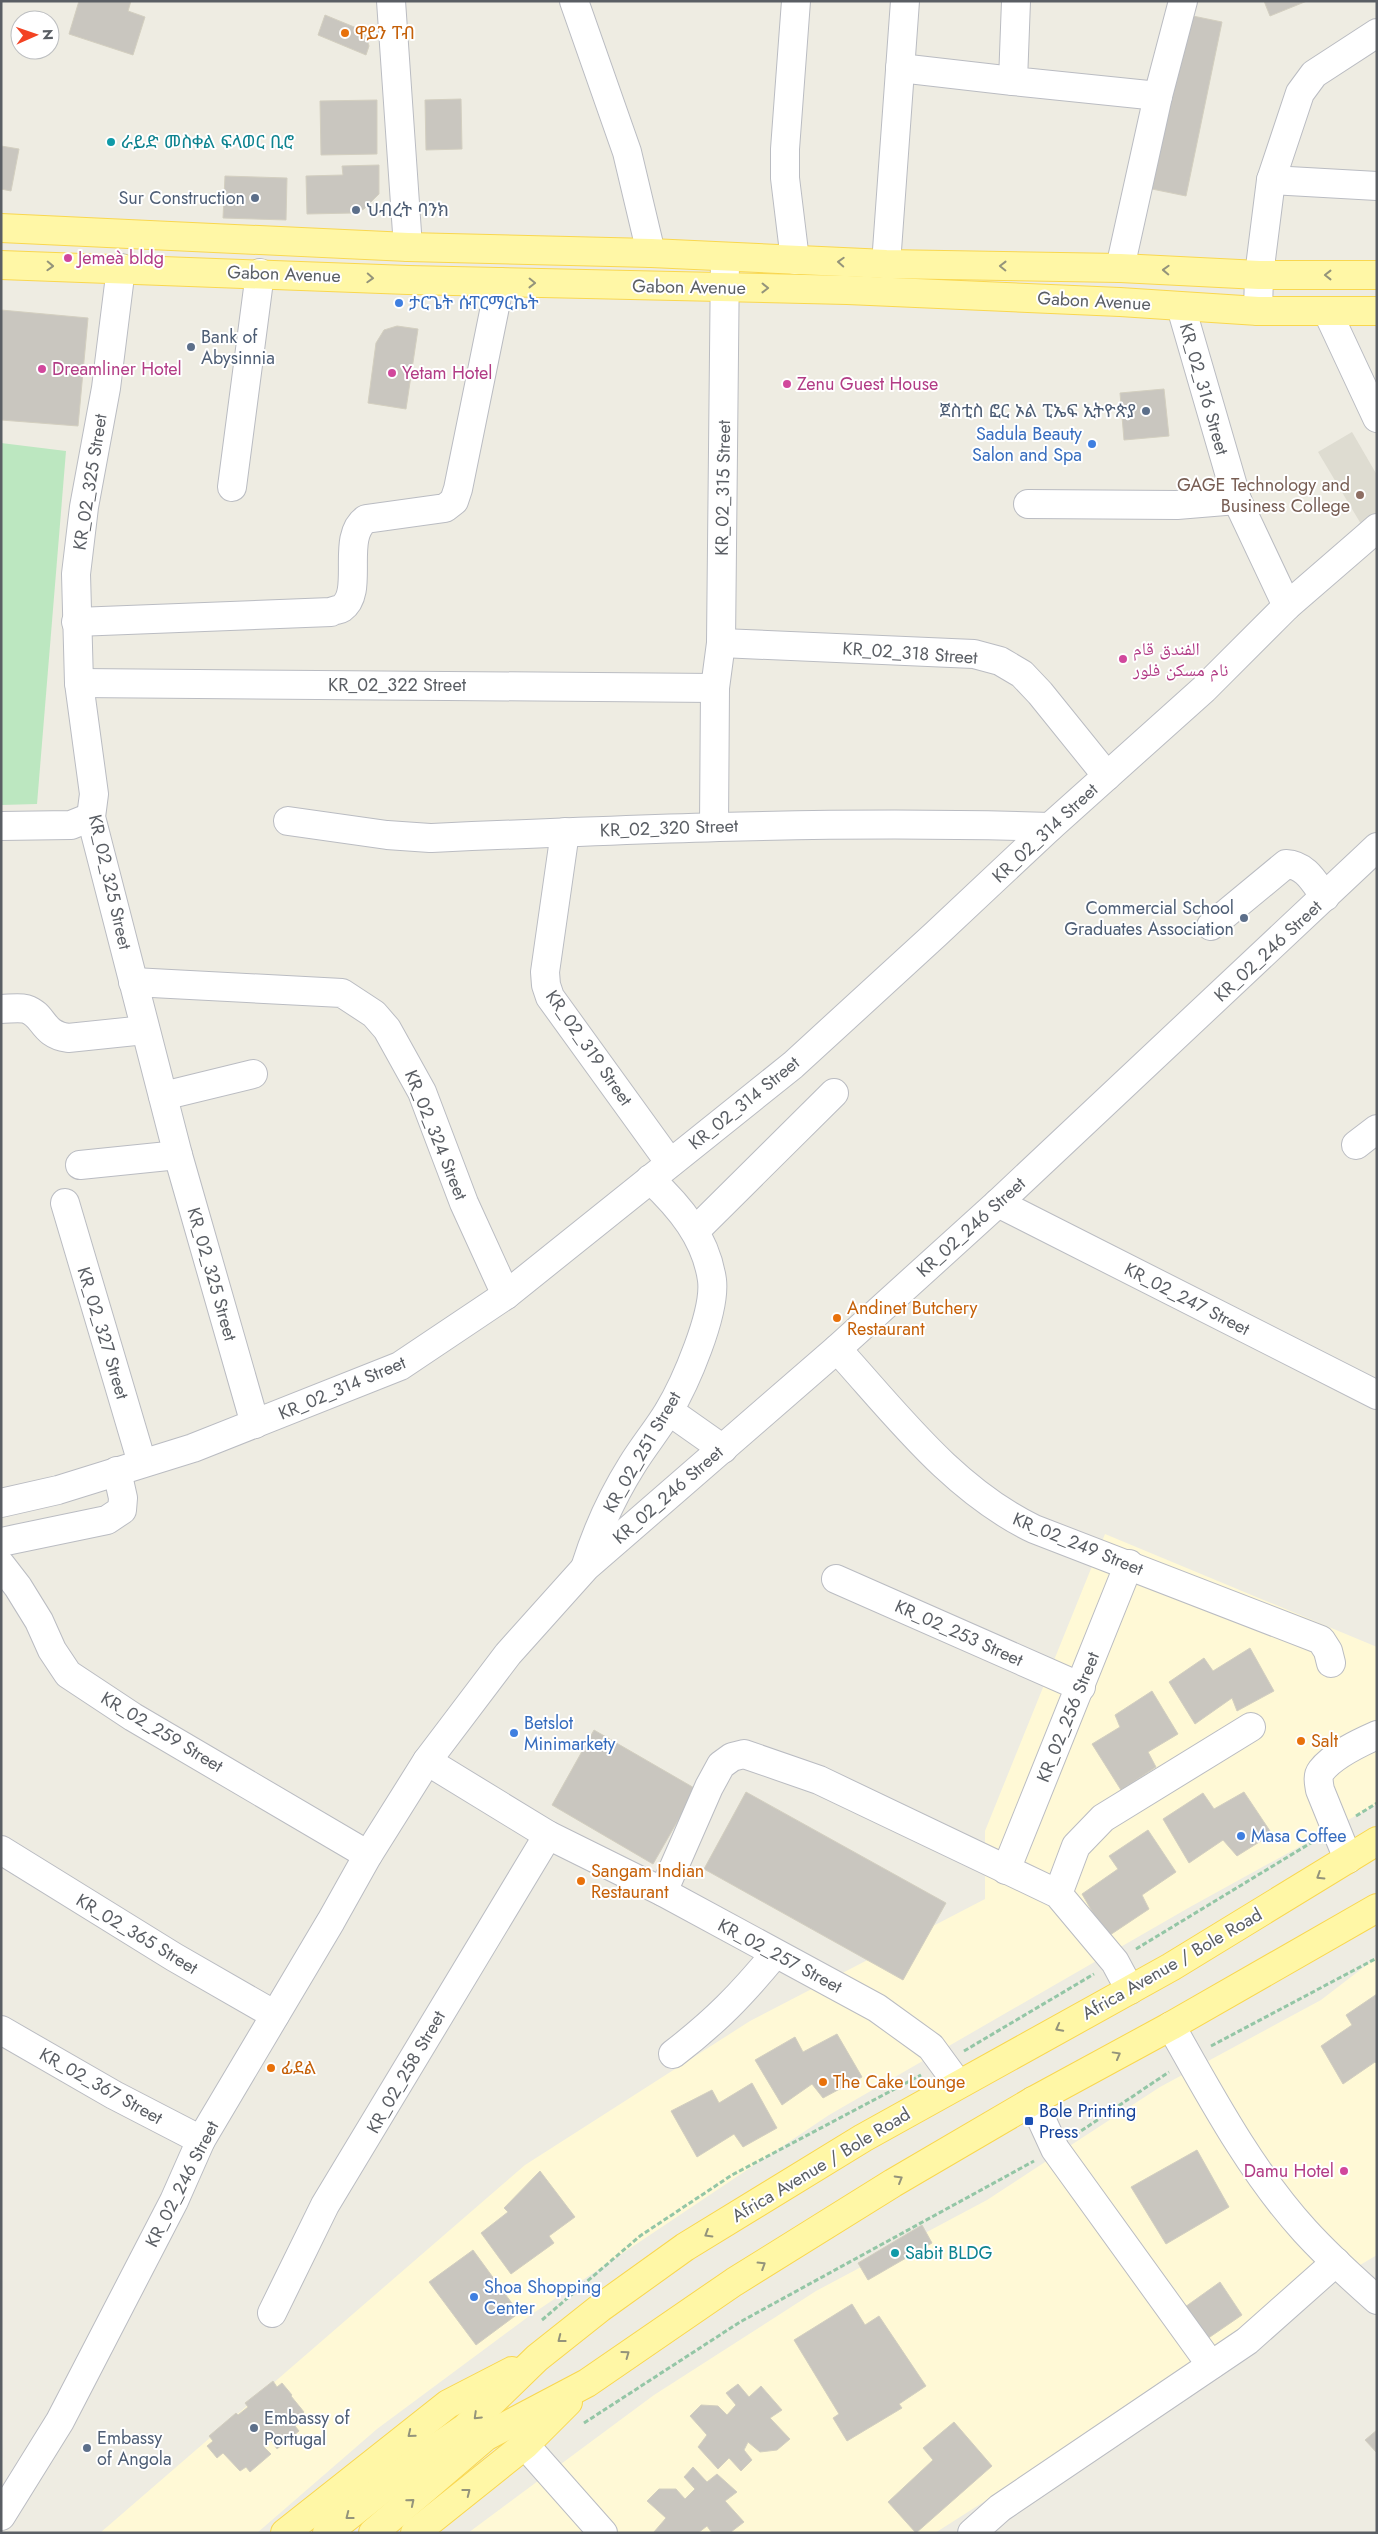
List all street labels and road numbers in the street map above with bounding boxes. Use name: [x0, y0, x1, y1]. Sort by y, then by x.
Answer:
street label: Gabon Avenue: [227, 259, 341, 289]
street label: Gabon Avenue: [632, 273, 746, 301]
street label: Gabon Avenue: [1037, 285, 1151, 317]
street label: KR_02_316 Street: [1173, 320, 1235, 459]
street label: KR_02_325 Street: [66, 411, 114, 552]
street label: KR_02_315 Street: [709, 419, 737, 556]
street label: KR_02_318 Street: [842, 635, 979, 671]
street label: KR_02_322 Street: [328, 672, 467, 698]
street label: KR_02_314 Street: [986, 777, 1104, 889]
street label: KR_02_325 Street: [82, 812, 138, 953]
street label: KR_02_320 Street: [599, 813, 739, 843]
street label: KR_02_246 Street: [1208, 894, 1328, 1008]
street label: KR_02_319 Street: [539, 985, 639, 1112]
street label: KR_02_314 Street: [683, 1050, 806, 1156]
street label: KR_02_324 Street: [398, 1066, 474, 1205]
street label: KR_02_246 Street: [911, 1170, 1032, 1283]
street label: KR_02_325 Street: [181, 1204, 244, 1344]
street label: KR_02_247 Street: [1120, 1256, 1255, 1342]
street label: KR_02_327 Street: [71, 1264, 136, 1403]
street label: KR_02_314 Street: [274, 1349, 410, 1427]
street label: KR_02_251 Street: [597, 1386, 688, 1517]
street label: KR_02_246 Street: [607, 1439, 729, 1550]
street label: KR_02_249 Street: [1009, 1506, 1148, 1582]
street label: KR_02_253 Street: [891, 1593, 1028, 1673]
street label: KR_02_256 Street: [1030, 1647, 1106, 1786]
street label: KR_02_259 Street: [96, 1685, 229, 1779]
street label: KR_02_365 Street: [71, 1887, 203, 1981]
street label: Africa Avenue / Bole Road: [1077, 1902, 1267, 2026]
street label: KR_02_257 Street: [713, 1912, 847, 2000]
street label: KR_02_258 Street: [360, 2005, 452, 2138]
street label: KR_02_367 Street: [35, 2041, 168, 2131]
street label: Africa Avenue / Bole Road: [727, 2101, 915, 2229]
street label: KR_02_246 Street: [139, 2116, 225, 2252]

